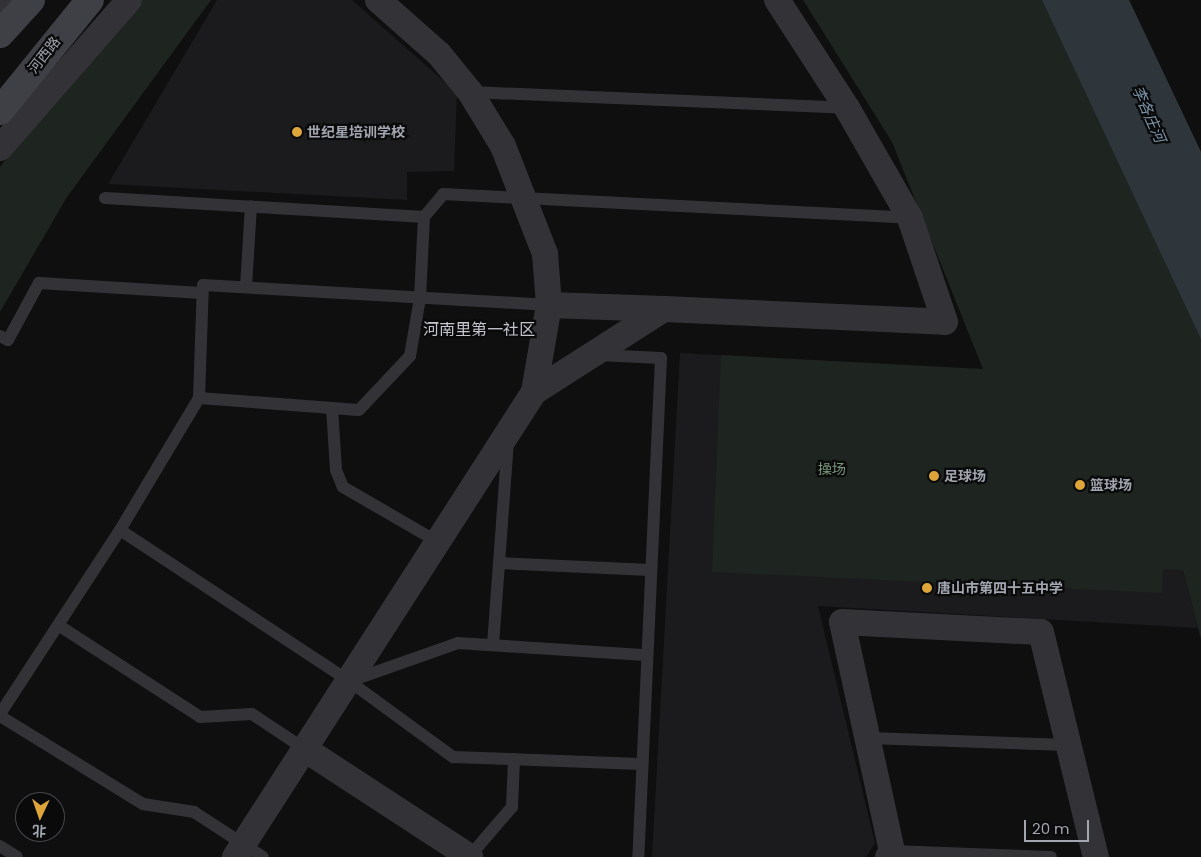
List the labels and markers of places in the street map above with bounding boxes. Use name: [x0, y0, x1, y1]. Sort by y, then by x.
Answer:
place label: 世纪星培训学校: [307, 124, 405, 140]
marker: 世纪星培训学校: [291, 126, 303, 138]
place label: 足球场: [944, 468, 986, 484]
marker: 足球场: [928, 470, 940, 482]
place label: 篮球场: [1090, 477, 1132, 493]
marker: 篮球场: [1074, 479, 1086, 491]
place label: 唐山市第四十五中学: [937, 580, 1063, 596]
marker: 唐山市第四十五中学: [921, 582, 933, 594]

